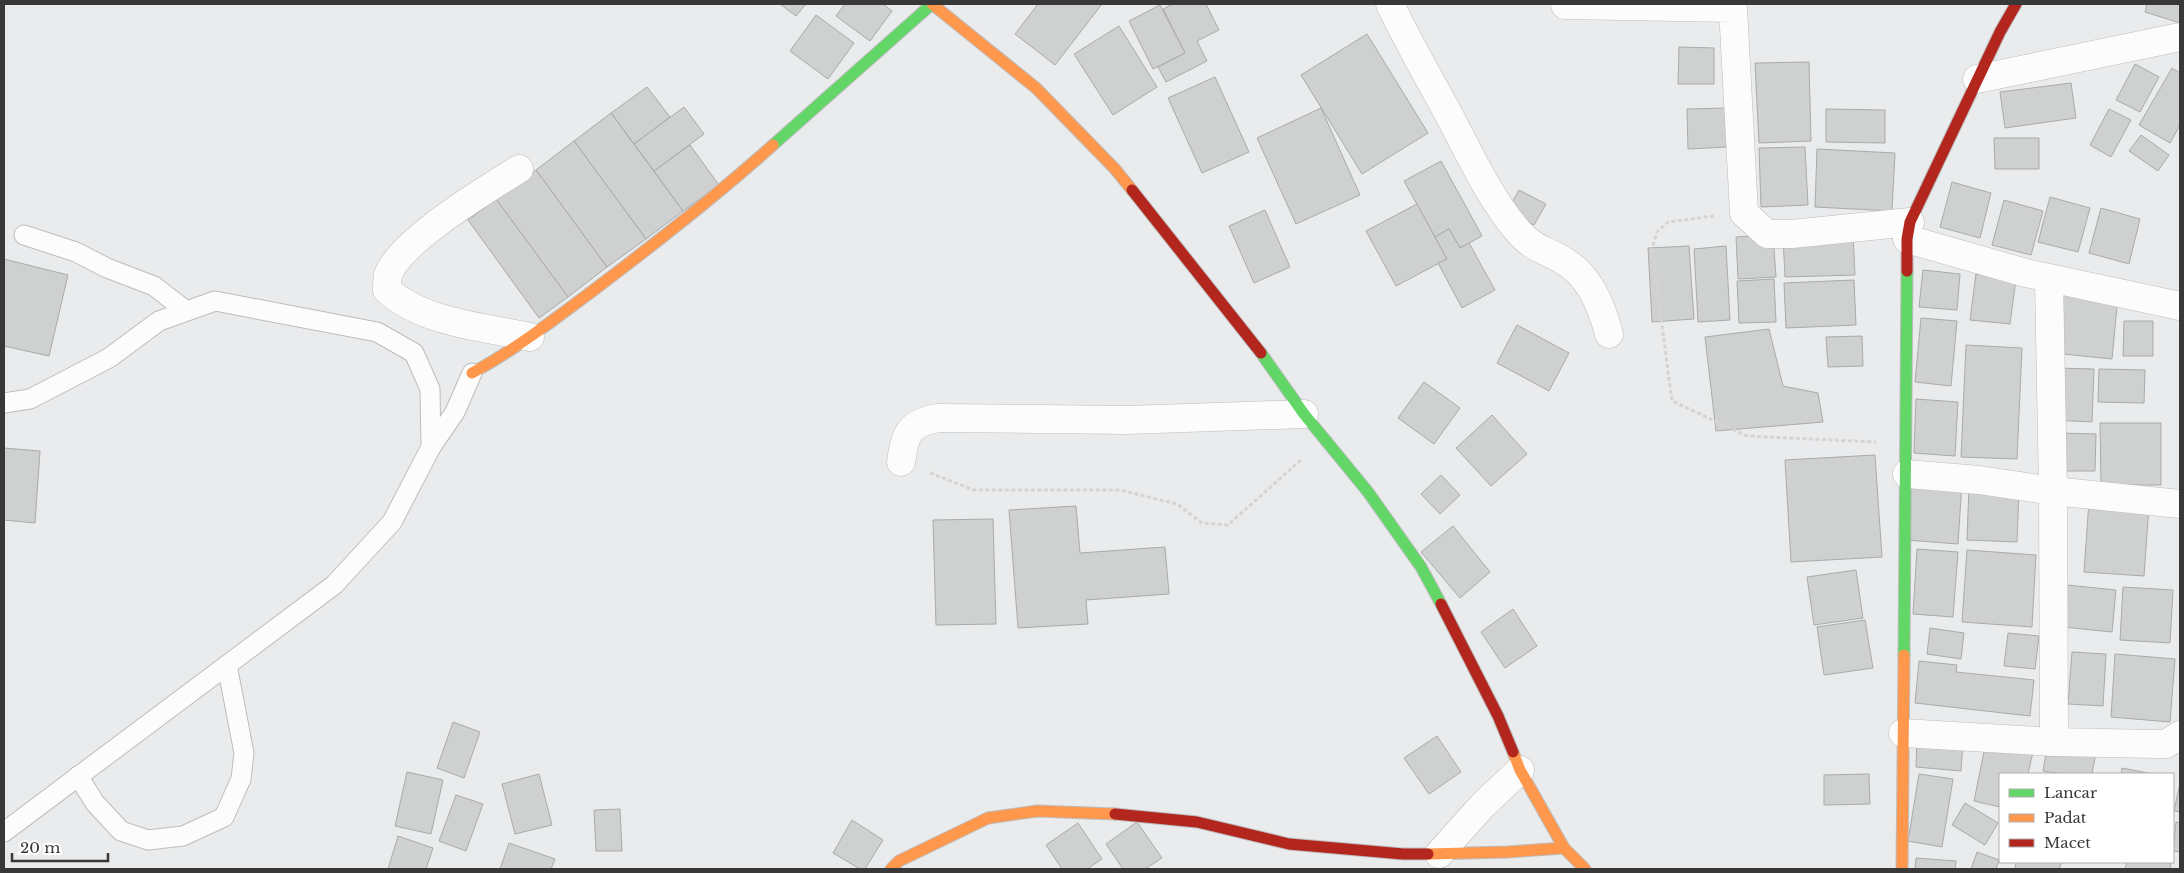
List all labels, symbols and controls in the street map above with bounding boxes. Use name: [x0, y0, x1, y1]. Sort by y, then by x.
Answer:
legend: [1999, 773, 2174, 863]
text: Lancar: [2044, 783, 2098, 802]
text: Padat: [2044, 808, 2087, 827]
scale bar: [12, 830, 109, 862]
text: Macet: [2044, 833, 2091, 852]
text: 20 m: [20, 838, 60, 857]

